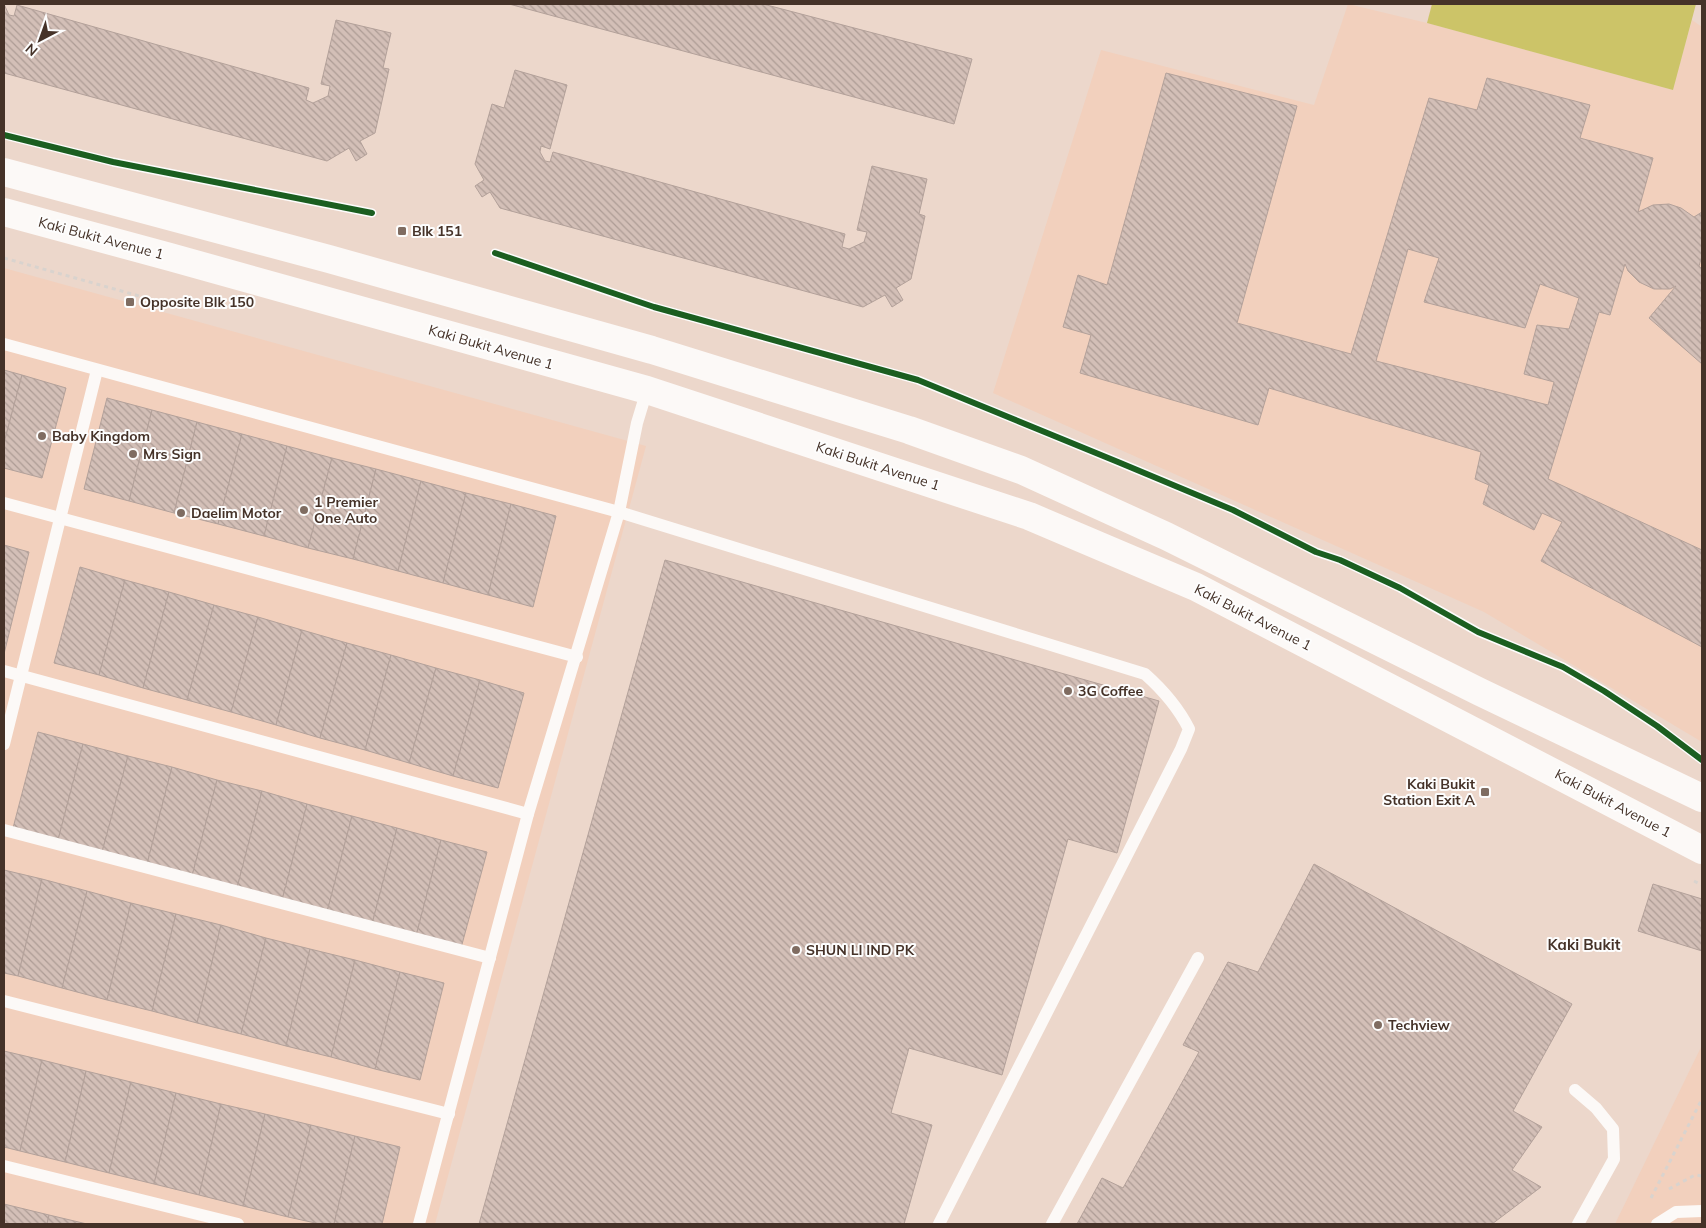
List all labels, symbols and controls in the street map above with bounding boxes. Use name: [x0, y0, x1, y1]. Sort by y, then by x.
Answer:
north arrow: [15, 15, 65, 65]
text: N: [22, 40, 41, 60]
street label: Kaki Bukit Avenue 1: [36, 213, 166, 263]
place label: Blk 151: [412, 222, 462, 240]
marker: Blk 151: [396, 225, 408, 237]
place label: Opposite Blk 150: [140, 293, 254, 311]
marker: Opposite Blk 150: [124, 296, 136, 308]
street label: Kaki Bukit Avenue 1: [427, 321, 555, 373]
place label: Baby Kingdom: [52, 427, 150, 445]
marker: Baby Kingdom: [36, 430, 48, 442]
street label: Kaki Bukit Avenue 1: [814, 438, 942, 494]
place label: Mrs Sign: [143, 445, 201, 463]
marker: Mrs Sign: [127, 448, 139, 460]
place label: 1 Premier One Auto: [314, 493, 378, 527]
place label: Daelim Motor: [191, 504, 282, 522]
marker: 1 Premier One Auto: [298, 504, 310, 516]
marker: Daelim Motor: [175, 507, 187, 519]
street label: Kaki Bukit Avenue 1: [1191, 580, 1315, 654]
place label: 3G Coffee: [1078, 682, 1143, 700]
marker: 3G Coffee: [1062, 685, 1074, 697]
street label: Kaki Bukit Avenue 1: [1552, 765, 1674, 841]
place label: Kaki Bukit Station Exit A: [1383, 775, 1476, 809]
marker: Kaki Bukit Station Exit A: [1479, 786, 1491, 798]
district label: Kaki Bukit: [1548, 935, 1621, 954]
place label: SHUN LI IND PK: [806, 941, 915, 959]
marker: SHUN LI IND PK: [790, 944, 802, 956]
place label: Techview: [1388, 1016, 1451, 1034]
marker: Techview: [1372, 1019, 1384, 1031]

